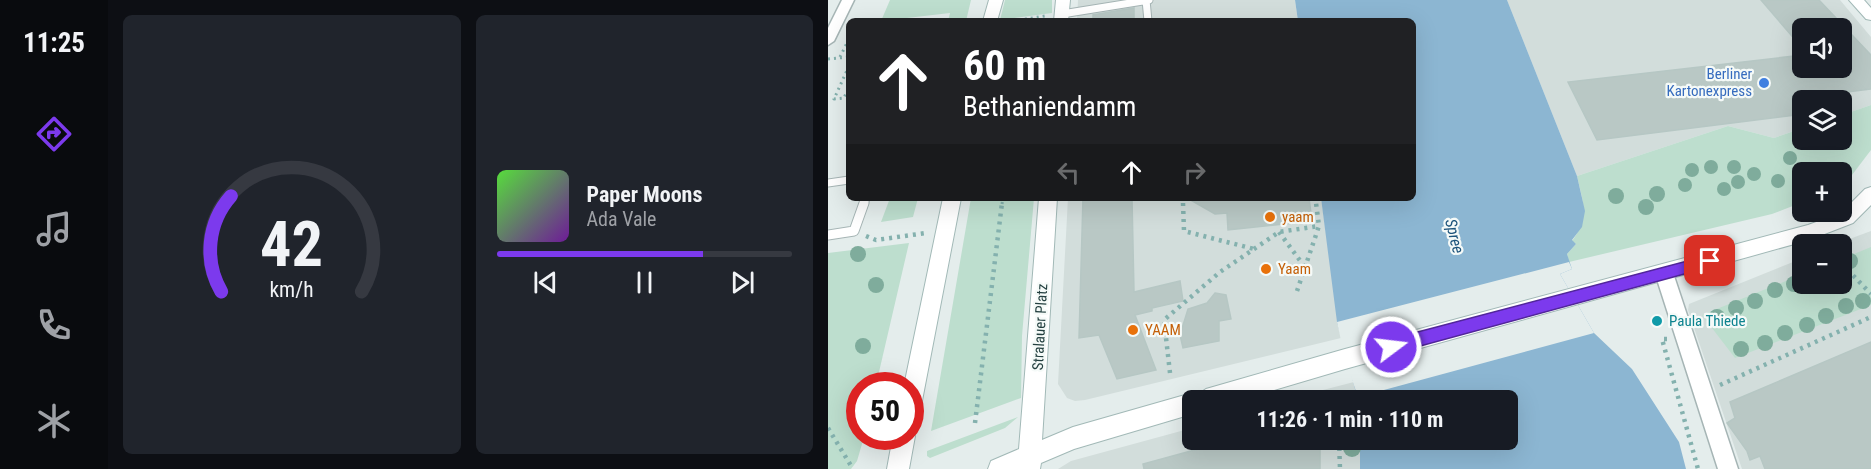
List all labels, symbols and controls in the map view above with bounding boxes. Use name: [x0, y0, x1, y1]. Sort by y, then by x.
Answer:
map controls: [1792, 18, 1852, 294]
button: sound: [1792, 18, 1852, 78]
text: 11:25: [23, 27, 85, 59]
text: 60 m: [963, 41, 1046, 90]
icon: ahead: [864, 42, 942, 120]
place label: Berliner Kartonexpress: [1666, 65, 1752, 100]
marker: Berliner Kartonexpress: [1757, 76, 1771, 90]
button: layers: [1792, 90, 1852, 150]
text: Bethaniendamm: [963, 91, 1136, 123]
icon: directions: [33, 113, 75, 155]
icon: left: [1052, 156, 1085, 189]
icon: ahead: [1115, 156, 1148, 189]
icon: right: [1178, 156, 1211, 189]
button: +: [1792, 162, 1852, 222]
text: Paper Moons: [587, 182, 702, 207]
text: Ada Vale: [587, 207, 656, 231]
icon: music: [33, 208, 75, 250]
text: 42: [260, 208, 323, 281]
place label: yaam: [1282, 208, 1314, 226]
marker: yaam: [1263, 210, 1277, 224]
water label: Spree: [1441, 217, 1468, 255]
button: −: [1792, 234, 1852, 294]
pin: [1684, 235, 1735, 286]
icon: arrive: [1693, 244, 1726, 277]
place label: Yaam: [1278, 260, 1311, 278]
marker: Yaam: [1259, 262, 1273, 276]
icon: previous: [529, 266, 562, 299]
icon: pause: [628, 266, 661, 299]
icon: next: [726, 266, 759, 299]
text: km/h: [270, 277, 314, 302]
street label: Stralauer Platz: [1029, 283, 1051, 371]
icon: phone: [33, 304, 75, 346]
place label: Paula Thiede: [1669, 312, 1745, 330]
marker: Paula Thiede: [1650, 314, 1664, 328]
position arrow: [1359, 315, 1423, 379]
place label: YAAM: [1145, 321, 1181, 339]
marker: YAAM: [1126, 323, 1140, 337]
speed limit sign: 50: [846, 372, 924, 450]
icon: climate: [33, 400, 75, 442]
text: 11:26 · 1 min · 110 m: [1257, 407, 1443, 432]

